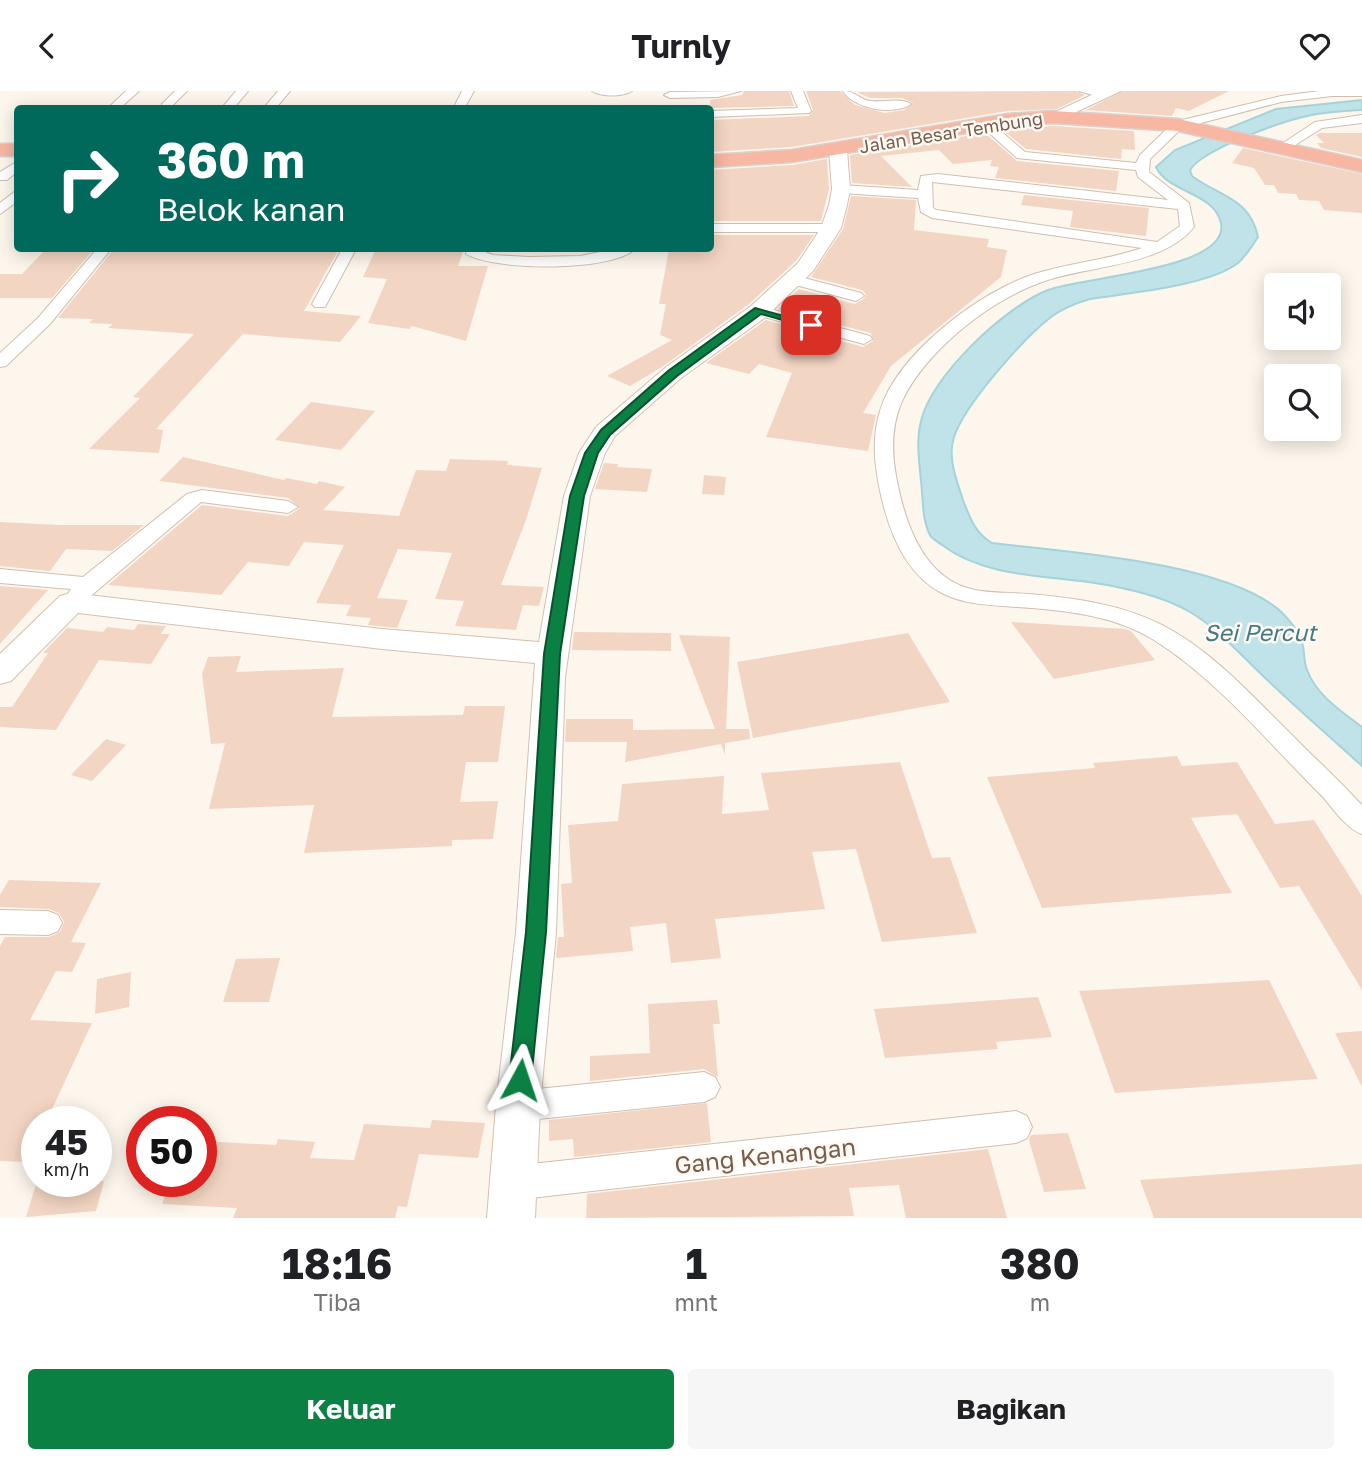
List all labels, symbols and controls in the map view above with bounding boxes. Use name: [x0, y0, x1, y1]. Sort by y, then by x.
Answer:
icon: back: [28, 27, 66, 65]
text: Turnly: [631, 27, 731, 65]
icon: heart: [1296, 27, 1334, 65]
street label: Jalan Besar Tembung: [858, 107, 1044, 157]
text: 360 m: [157, 130, 305, 189]
icon: right: [42, 133, 133, 224]
text: Belok kanan: [157, 190, 345, 228]
map controls: [1264, 273, 1341, 441]
button: sound: [1264, 273, 1341, 350]
pin: [781, 295, 841, 355]
icon: arrive: [792, 306, 830, 344]
button: search: [1264, 364, 1341, 441]
water label: Sei Percut: [1204, 618, 1318, 646]
position arrow: [483, 1043, 557, 1117]
speed limit sign: 50: [126, 1106, 217, 1197]
text: 45: [45, 1121, 88, 1163]
street label: Gang Kenangan: [673, 1131, 857, 1179]
text: km/h: [44, 1158, 89, 1180]
text: 18:16: [282, 1238, 392, 1288]
text: 1: [685, 1238, 707, 1288]
text: 380: [1000, 1238, 1080, 1288]
text: Tiba: [313, 1288, 361, 1316]
text: mnt: [674, 1288, 718, 1316]
text: m: [1030, 1288, 1050, 1316]
button: Keluar: [28, 1369, 674, 1449]
button: Bagikan: [688, 1369, 1334, 1449]

